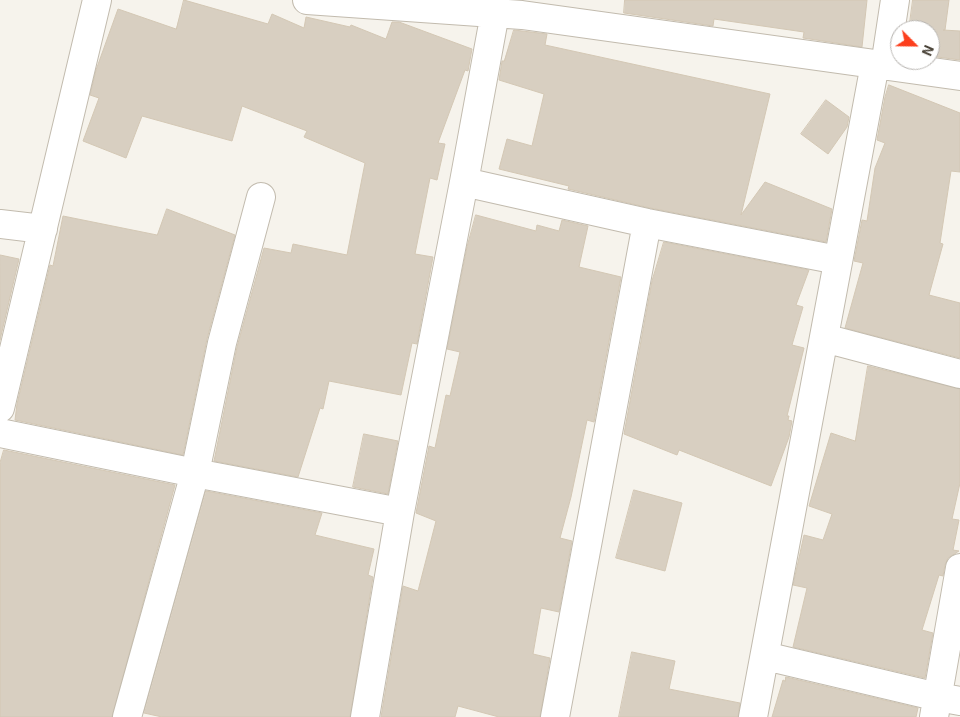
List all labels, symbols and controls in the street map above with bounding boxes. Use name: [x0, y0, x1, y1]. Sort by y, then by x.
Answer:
north arrow: [890, 20, 940, 70]
text: N: [919, 43, 938, 59]

